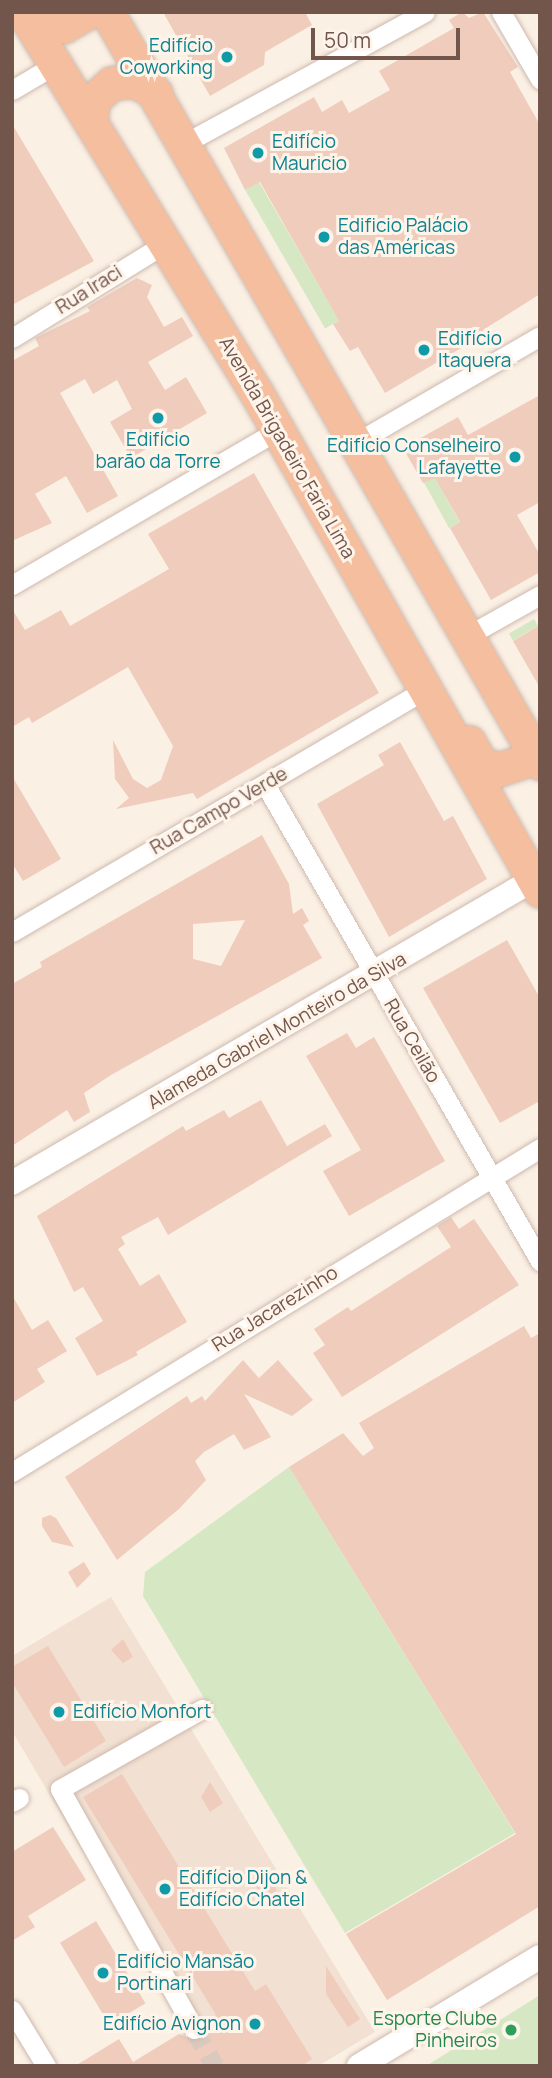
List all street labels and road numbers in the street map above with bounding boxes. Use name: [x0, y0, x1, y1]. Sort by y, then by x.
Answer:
street label: Rua Iraci: [52, 261, 126, 319]
street label: Avenida Brigadeiro Faria Lima: [214, 333, 360, 563]
street label: Rua Campo Verde: [146, 762, 292, 860]
street label: Alameda Gabriel Monteiro da Silva: [144, 948, 410, 1114]
street label: Rua Ceilão: [379, 995, 445, 1087]
street label: Rua Jacarezinho: [208, 1261, 342, 1357]

